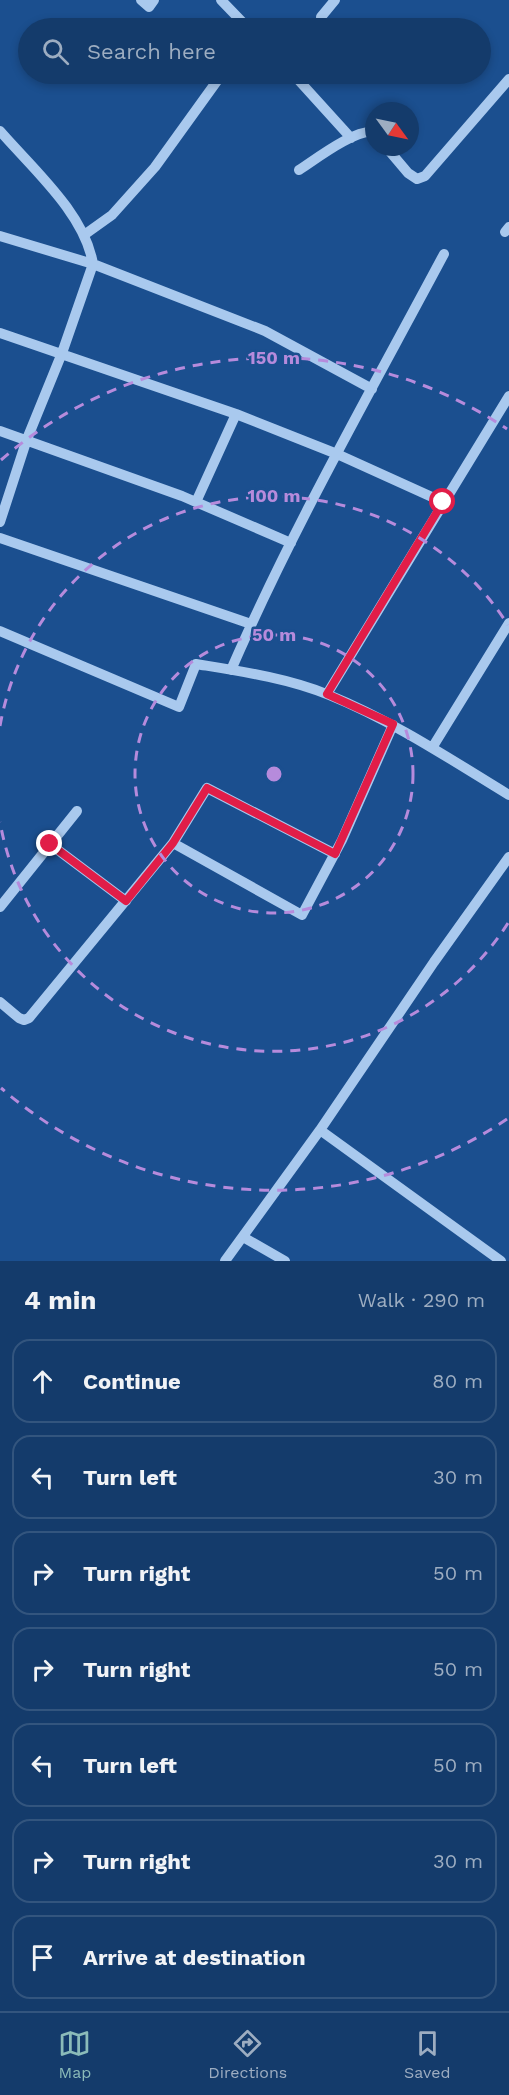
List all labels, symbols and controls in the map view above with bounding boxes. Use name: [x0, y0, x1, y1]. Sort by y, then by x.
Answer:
search box: [18, 18, 491, 84]
icon: search: [39, 35, 72, 68]
text: Search here: [87, 39, 216, 64]
north arrow: [365, 102, 419, 156]
text: 150 m: [248, 347, 300, 368]
text: 100 m: [247, 485, 301, 506]
route start: [429, 488, 455, 514]
text: 50 m: [252, 624, 296, 645]
centre of rings: [264, 764, 284, 784]
route end: [36, 830, 62, 856]
text: 4 min: [24, 1285, 96, 1315]
text: Walk · 290 m: [358, 1288, 485, 1312]
icon: ahead: [26, 1365, 59, 1398]
text: Continue: [83, 1369, 181, 1394]
text: 80 m: [432, 1369, 483, 1393]
icon: left: [26, 1461, 59, 1494]
text: Turn left: [83, 1465, 177, 1490]
text: 30 m: [433, 1465, 483, 1489]
icon: right: [26, 1557, 59, 1590]
text: Turn right: [83, 1561, 190, 1586]
text: 50 m: [433, 1561, 483, 1585]
icon: right: [26, 1653, 59, 1686]
text: Turn right: [83, 1657, 190, 1682]
text: 50 m: [433, 1657, 483, 1681]
icon: left: [26, 1749, 59, 1782]
text: Turn left: [83, 1753, 177, 1778]
text: 50 m: [433, 1753, 483, 1777]
icon: right: [26, 1845, 59, 1878]
text: Turn right: [83, 1849, 190, 1874]
text: 30 m: [433, 1849, 483, 1873]
icon: arrive: [26, 1941, 59, 1974]
text: Arrive at destination: [83, 1945, 306, 1970]
tab: Map: [58, 2027, 91, 2082]
tab: Directions: [208, 2027, 287, 2082]
tab: Saved: [404, 2027, 451, 2082]

